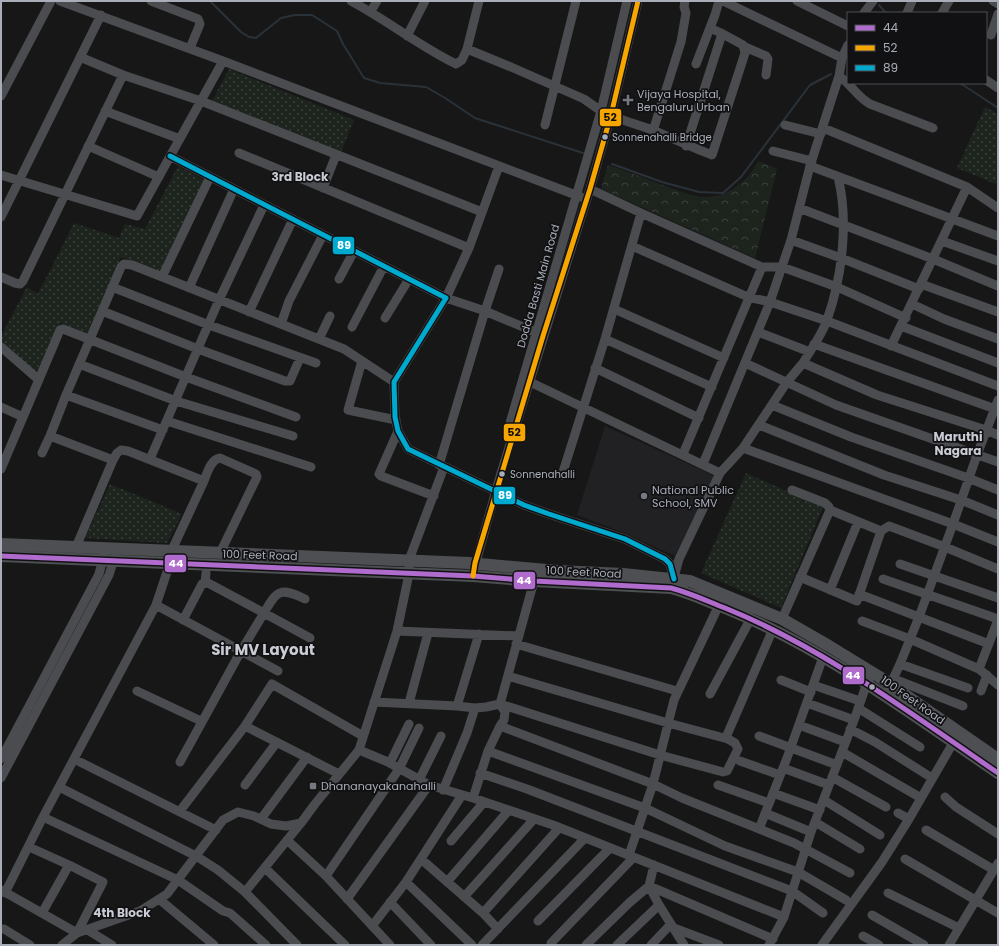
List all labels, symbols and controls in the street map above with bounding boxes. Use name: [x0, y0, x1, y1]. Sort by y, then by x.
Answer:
legend: [847, 12, 987, 84]
text: 44: [883, 19, 899, 36]
text: 52: [883, 39, 898, 56]
text: 89: [883, 59, 898, 76]
place label: Vijaya Hospital, Bengaluru Urban: [637, 86, 730, 115]
marker: Vijaya Hospital, Bengaluru Urban: [622, 94, 634, 106]
line badge: 52: [599, 108, 622, 127]
text: 52: [603, 109, 617, 125]
place label: Sonnenahalli Bridge: [612, 130, 712, 145]
marker: Sonnenahalli Bridge: [600, 132, 610, 142]
district label: 3rd Block: [272, 168, 329, 185]
street label: Dodda Basti Main Road: [513, 222, 563, 350]
line badge: 89: [332, 236, 355, 255]
text: 89: [337, 237, 351, 253]
line badge: 52: [503, 423, 526, 442]
text: 52: [507, 424, 521, 440]
district label: Maruthi Nagara: [934, 428, 982, 459]
place label: Sonnenahalli: [510, 467, 575, 482]
marker: Sonnenahalli: [497, 469, 507, 479]
place label: National Public School, SMV: [652, 482, 734, 511]
line badge: 89: [493, 486, 516, 505]
text: 89: [498, 487, 512, 503]
marker: National Public School, SMV: [639, 491, 649, 501]
street label: 100 Feet Road: [222, 546, 298, 564]
line badge: 44: [164, 554, 187, 573]
text: 44: [169, 555, 184, 571]
street label: 100 Feet Road: [546, 562, 622, 582]
line badge: 44: [513, 571, 536, 590]
text: 44: [517, 572, 532, 588]
district label: Sir MV Layout: [211, 639, 315, 660]
line badge: 44: [842, 666, 865, 685]
text: 44: [846, 667, 861, 683]
street label: 100 Feet Road: [878, 672, 948, 728]
unlabelled marker: [867, 682, 877, 692]
place label: Dhananayakanahalli: [321, 778, 436, 794]
marker: Dhananayakanahalli: [308, 781, 318, 791]
district label: 4th Block: [93, 904, 151, 921]

